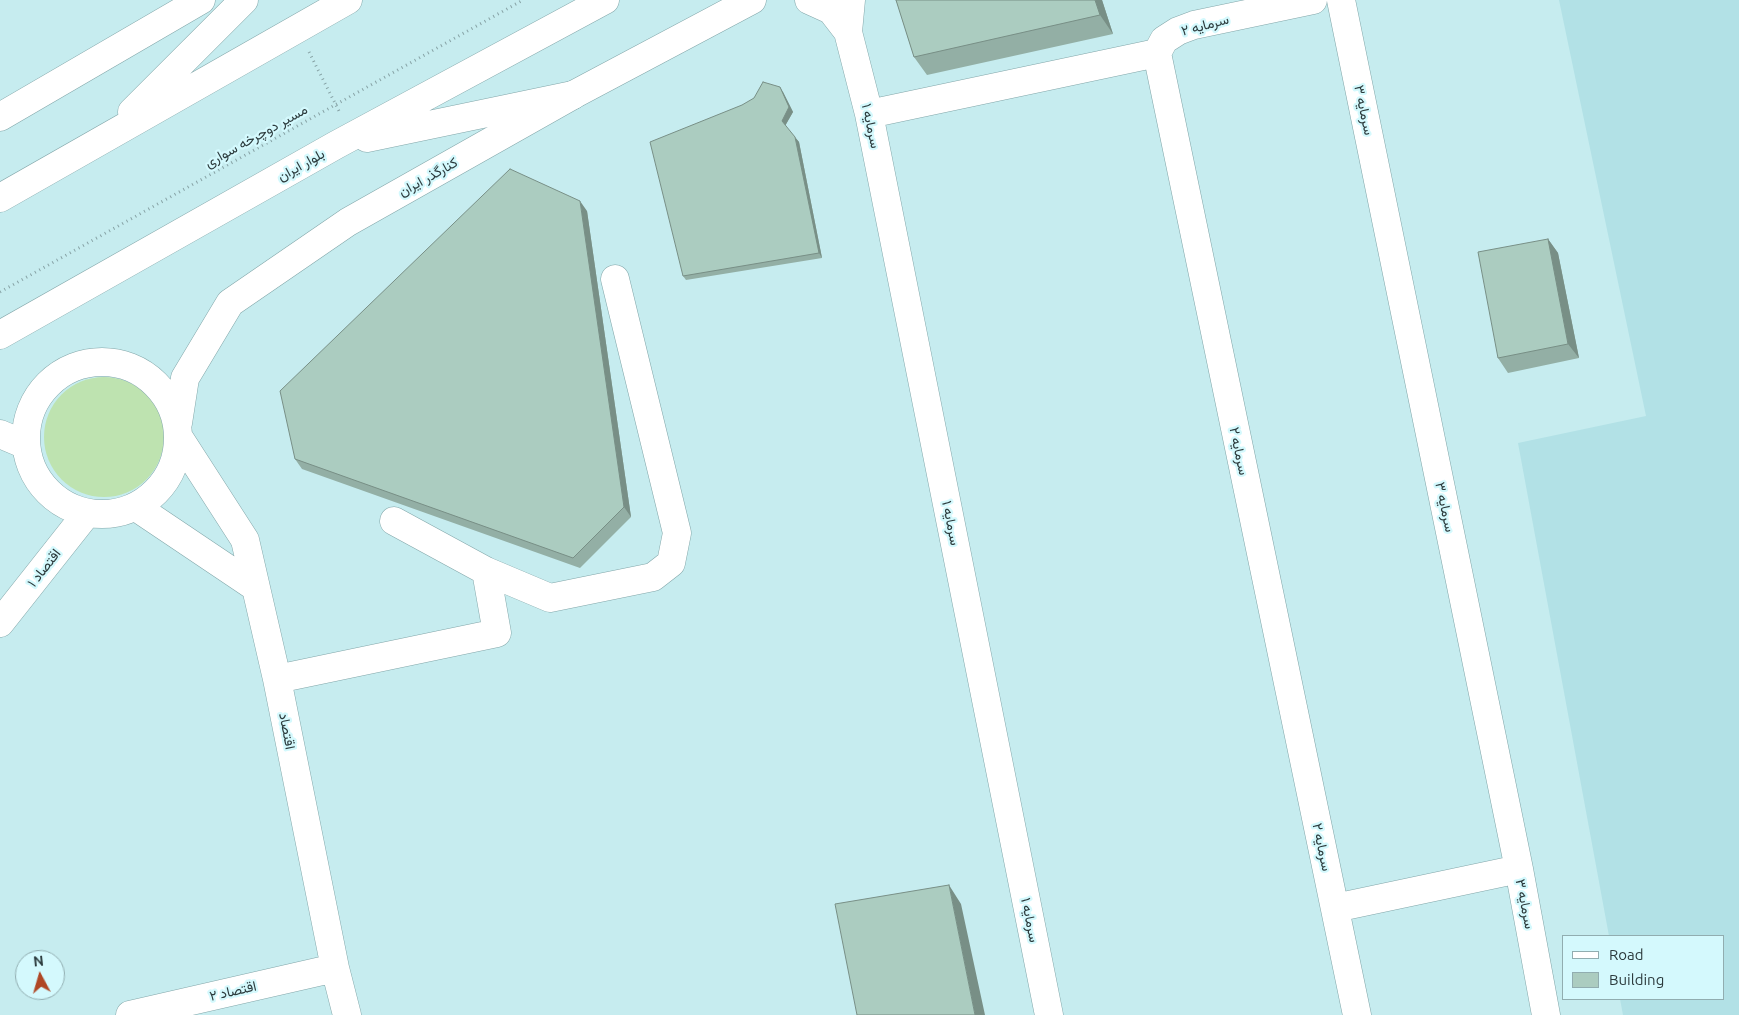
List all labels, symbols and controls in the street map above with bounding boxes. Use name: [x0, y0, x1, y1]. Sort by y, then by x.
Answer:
street label: سرمایه ۲: [1179, 11, 1231, 39]
street label: سرمایه ۳: [1351, 84, 1377, 136]
street label: مسیر دوچرخه سواری: [202, 101, 310, 171]
street label: سرمایه ۱: [858, 102, 884, 150]
street label: بلوار ایران: [274, 145, 328, 185]
street label: کنارگذر ایران: [396, 154, 460, 200]
street label: سرمایه ۲: [1226, 425, 1252, 477]
street label: سرمایه ۳: [1432, 481, 1458, 533]
street label: سرمایه ۱: [938, 499, 964, 547]
street label: اقتصاد ۱: [24, 545, 64, 591]
street label: اقتصاد: [275, 711, 299, 751]
street label: سرمایه ۲: [1309, 821, 1335, 873]
street label: سرمایه ۳: [1512, 878, 1538, 930]
street label: سرمایه ۱: [1017, 896, 1043, 944]
legend: [1562, 935, 1724, 1000]
text: Road: [1609, 946, 1644, 963]
north arrow: [15, 950, 65, 1000]
text: N: [32, 953, 45, 970]
text: Building: [1609, 971, 1664, 988]
street label: اقتصاد ۲: [208, 977, 258, 1005]

